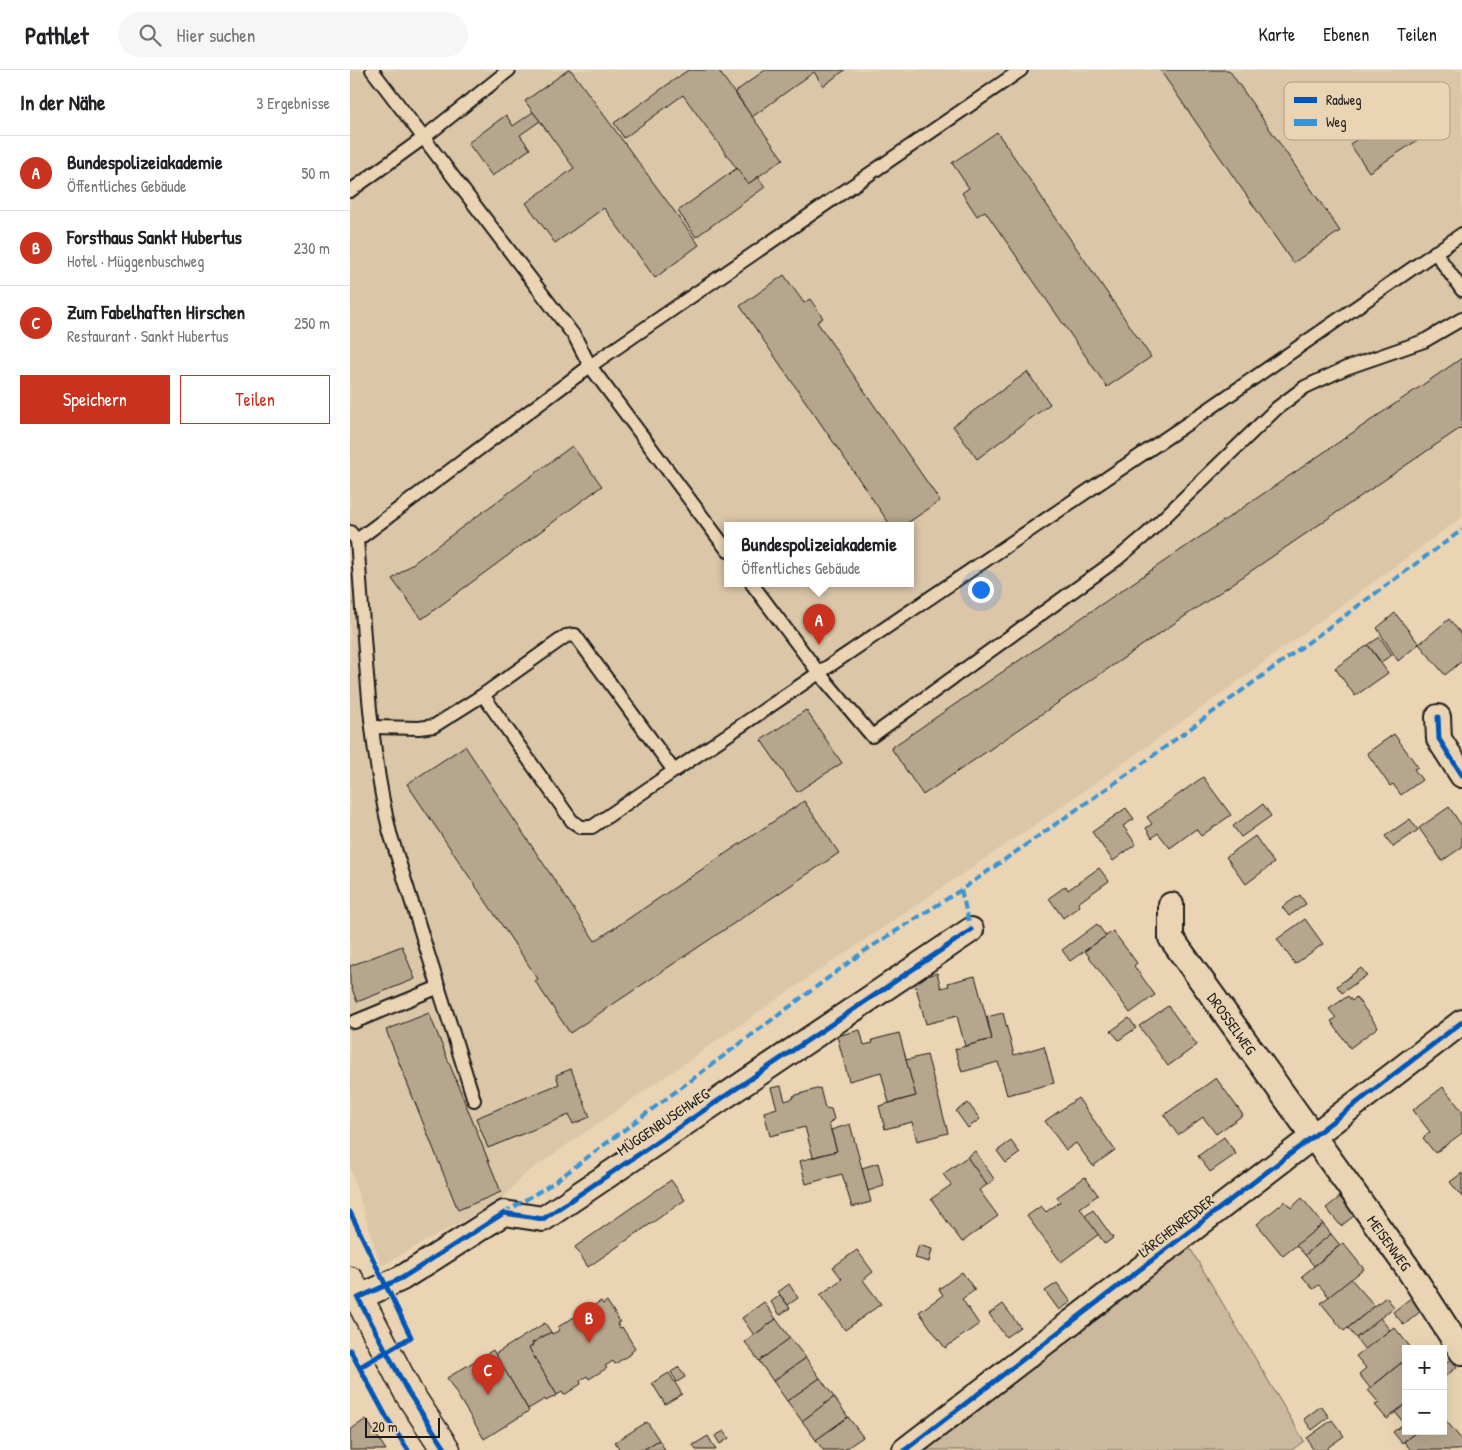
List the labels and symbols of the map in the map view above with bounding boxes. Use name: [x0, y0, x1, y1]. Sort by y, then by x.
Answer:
legend: [1284, 82, 1450, 140]
text: Radweg: [1326, 90, 1362, 110]
text: Weg: [1326, 112, 1346, 132]
your location: [968, 577, 994, 603]
pin: A: [803, 604, 835, 645]
street label: DROSSELWEG: [1203, 988, 1262, 1059]
street label: MÜGGENBUSCHWEG: [613, 1083, 714, 1161]
street label: LÄRCHENREDDER: [1134, 1190, 1218, 1262]
street label: MEISENWEG: [1362, 1211, 1417, 1275]
pin: B: [573, 1302, 605, 1343]
pin: C: [472, 1354, 504, 1395]
scale bar: [365, 1415, 440, 1438]

